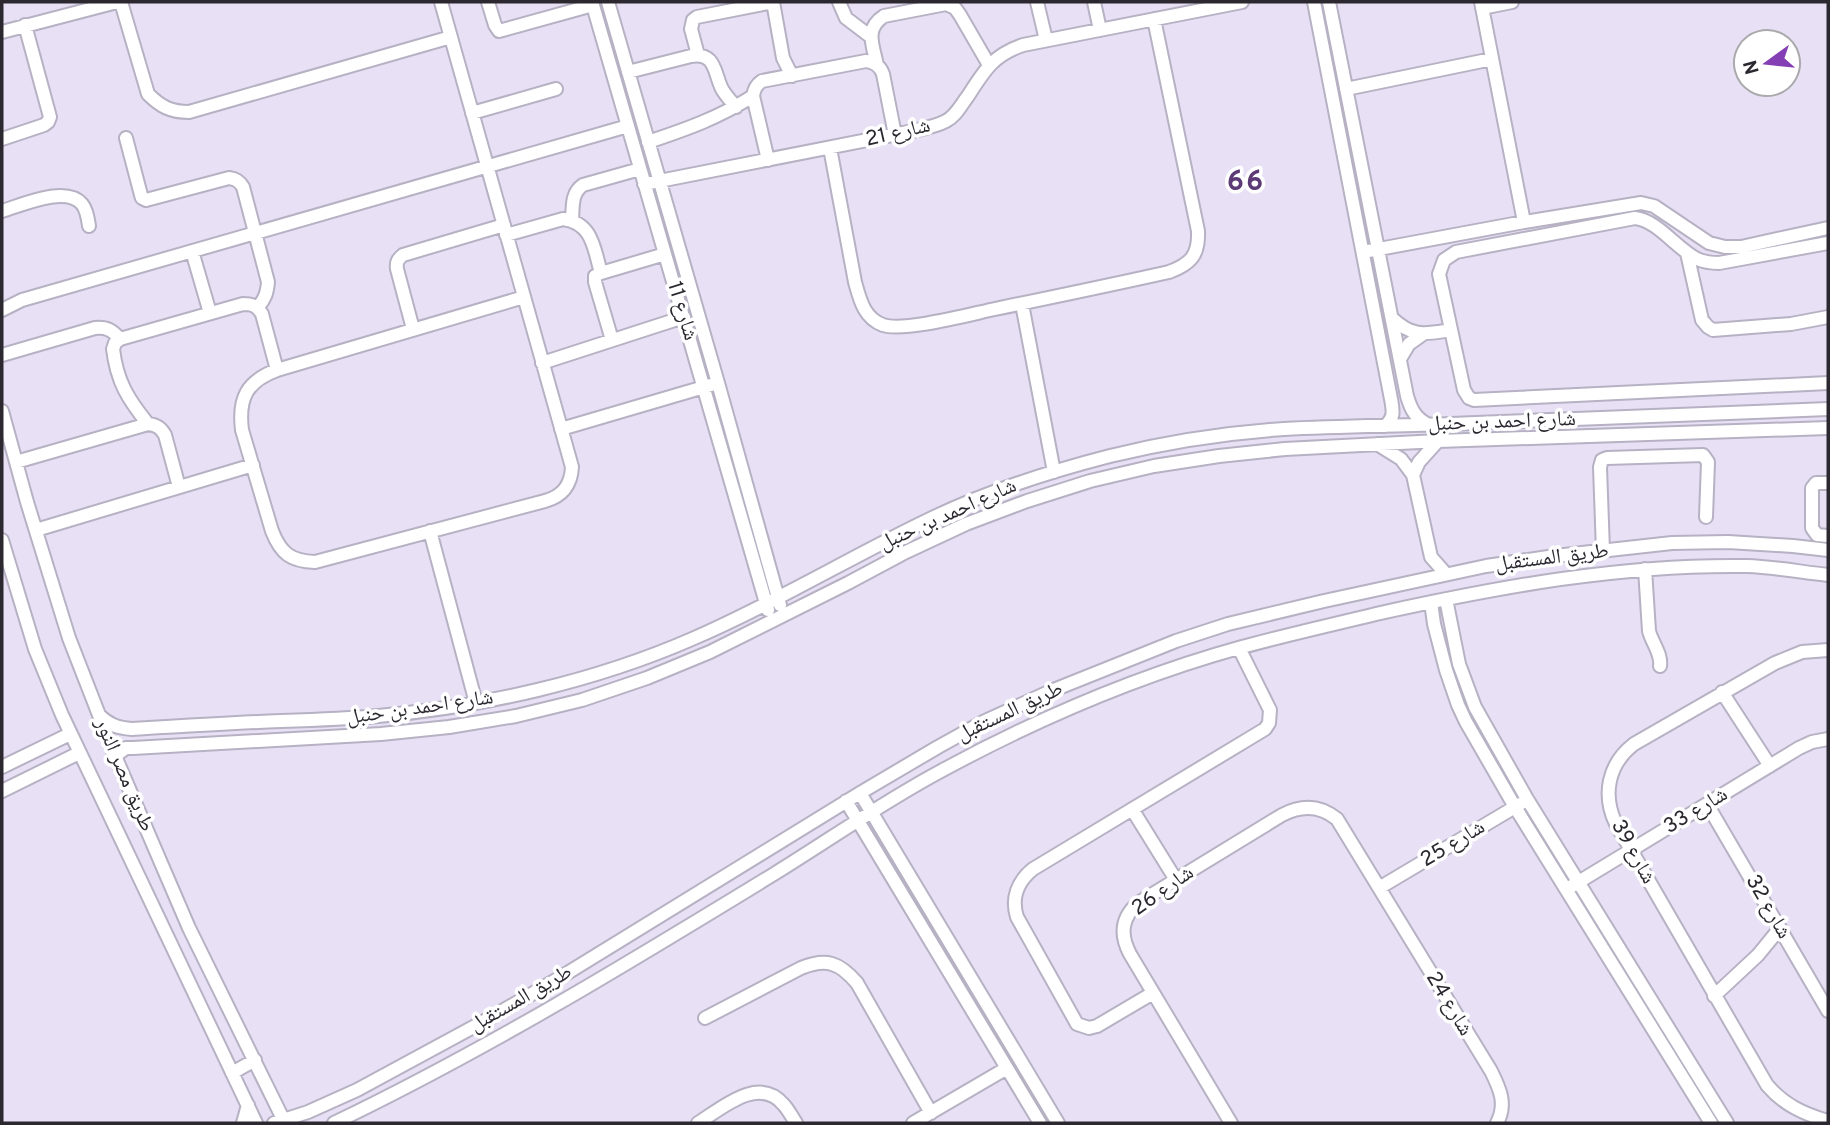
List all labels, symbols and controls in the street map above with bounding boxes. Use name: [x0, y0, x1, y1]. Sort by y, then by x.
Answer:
north arrow: [1732, 28, 1802, 98]
text: N: [1739, 57, 1766, 77]
street label: شارع 21: [863, 112, 933, 154]
district label: 66: [1227, 165, 1265, 201]
street label: شارع 11: [660, 278, 704, 344]
street label: شارع احمد بن حنبل: [1428, 406, 1576, 438]
street label: شارع احمد بن حنبل: [875, 473, 1021, 557]
street label: طريق المستقبل: [1494, 538, 1610, 578]
street label: طريق المستقبل: [953, 676, 1067, 748]
street label: شارع احمد بن حنبل: [345, 684, 495, 732]
street label: طريق مصر النور: [88, 713, 160, 836]
street label: شارع 33: [1659, 781, 1733, 841]
street label: شارع 25: [1416, 814, 1490, 874]
street label: شارع 39: [1604, 815, 1662, 889]
street label: شارع 26: [1126, 860, 1200, 922]
street label: شارع 32: [1739, 870, 1797, 944]
street label: طريق المستقبل: [465, 959, 577, 1039]
street label: شارع 24: [1419, 967, 1479, 1041]

